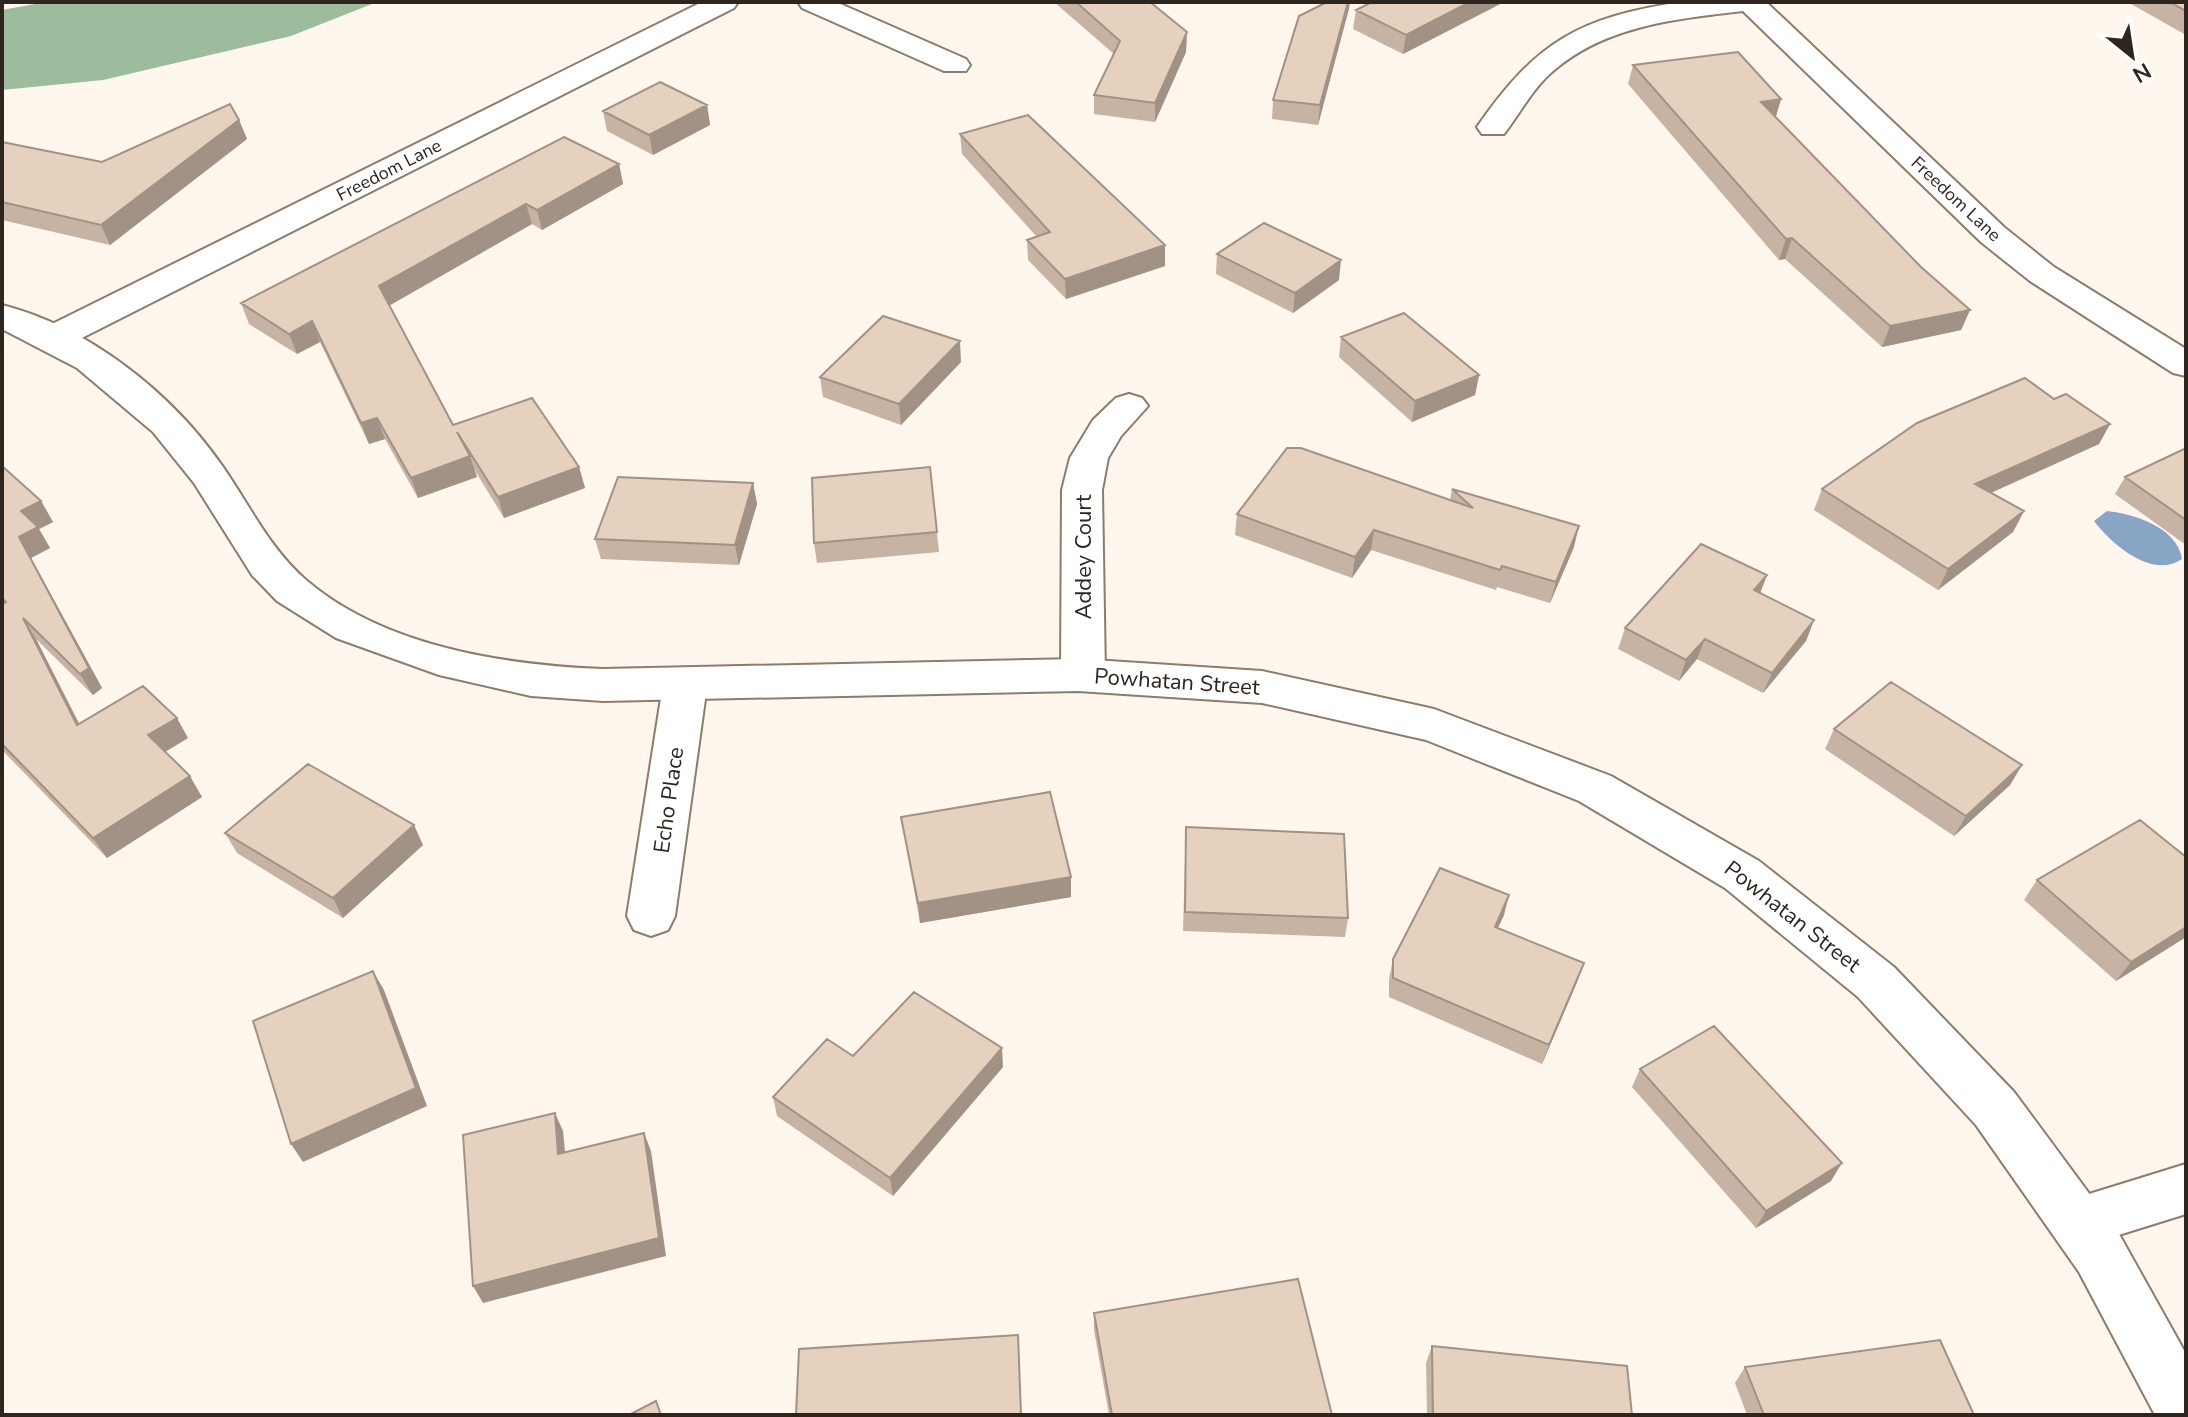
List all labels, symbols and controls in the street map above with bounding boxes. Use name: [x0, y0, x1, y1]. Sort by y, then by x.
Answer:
north arrow: [2092, 16, 2172, 96]
text: N: [2127, 55, 2156, 90]
street label: Freedom Lane: [332, 133, 446, 207]
street label: Freedom Lane: [1906, 151, 2006, 247]
street label: Addey Court: [1069, 494, 1099, 619]
street label: Powhatan Street: [1093, 661, 1261, 703]
street label: Echo Place: [647, 745, 691, 855]
street label: Powhatan Street: [1718, 854, 1867, 980]

